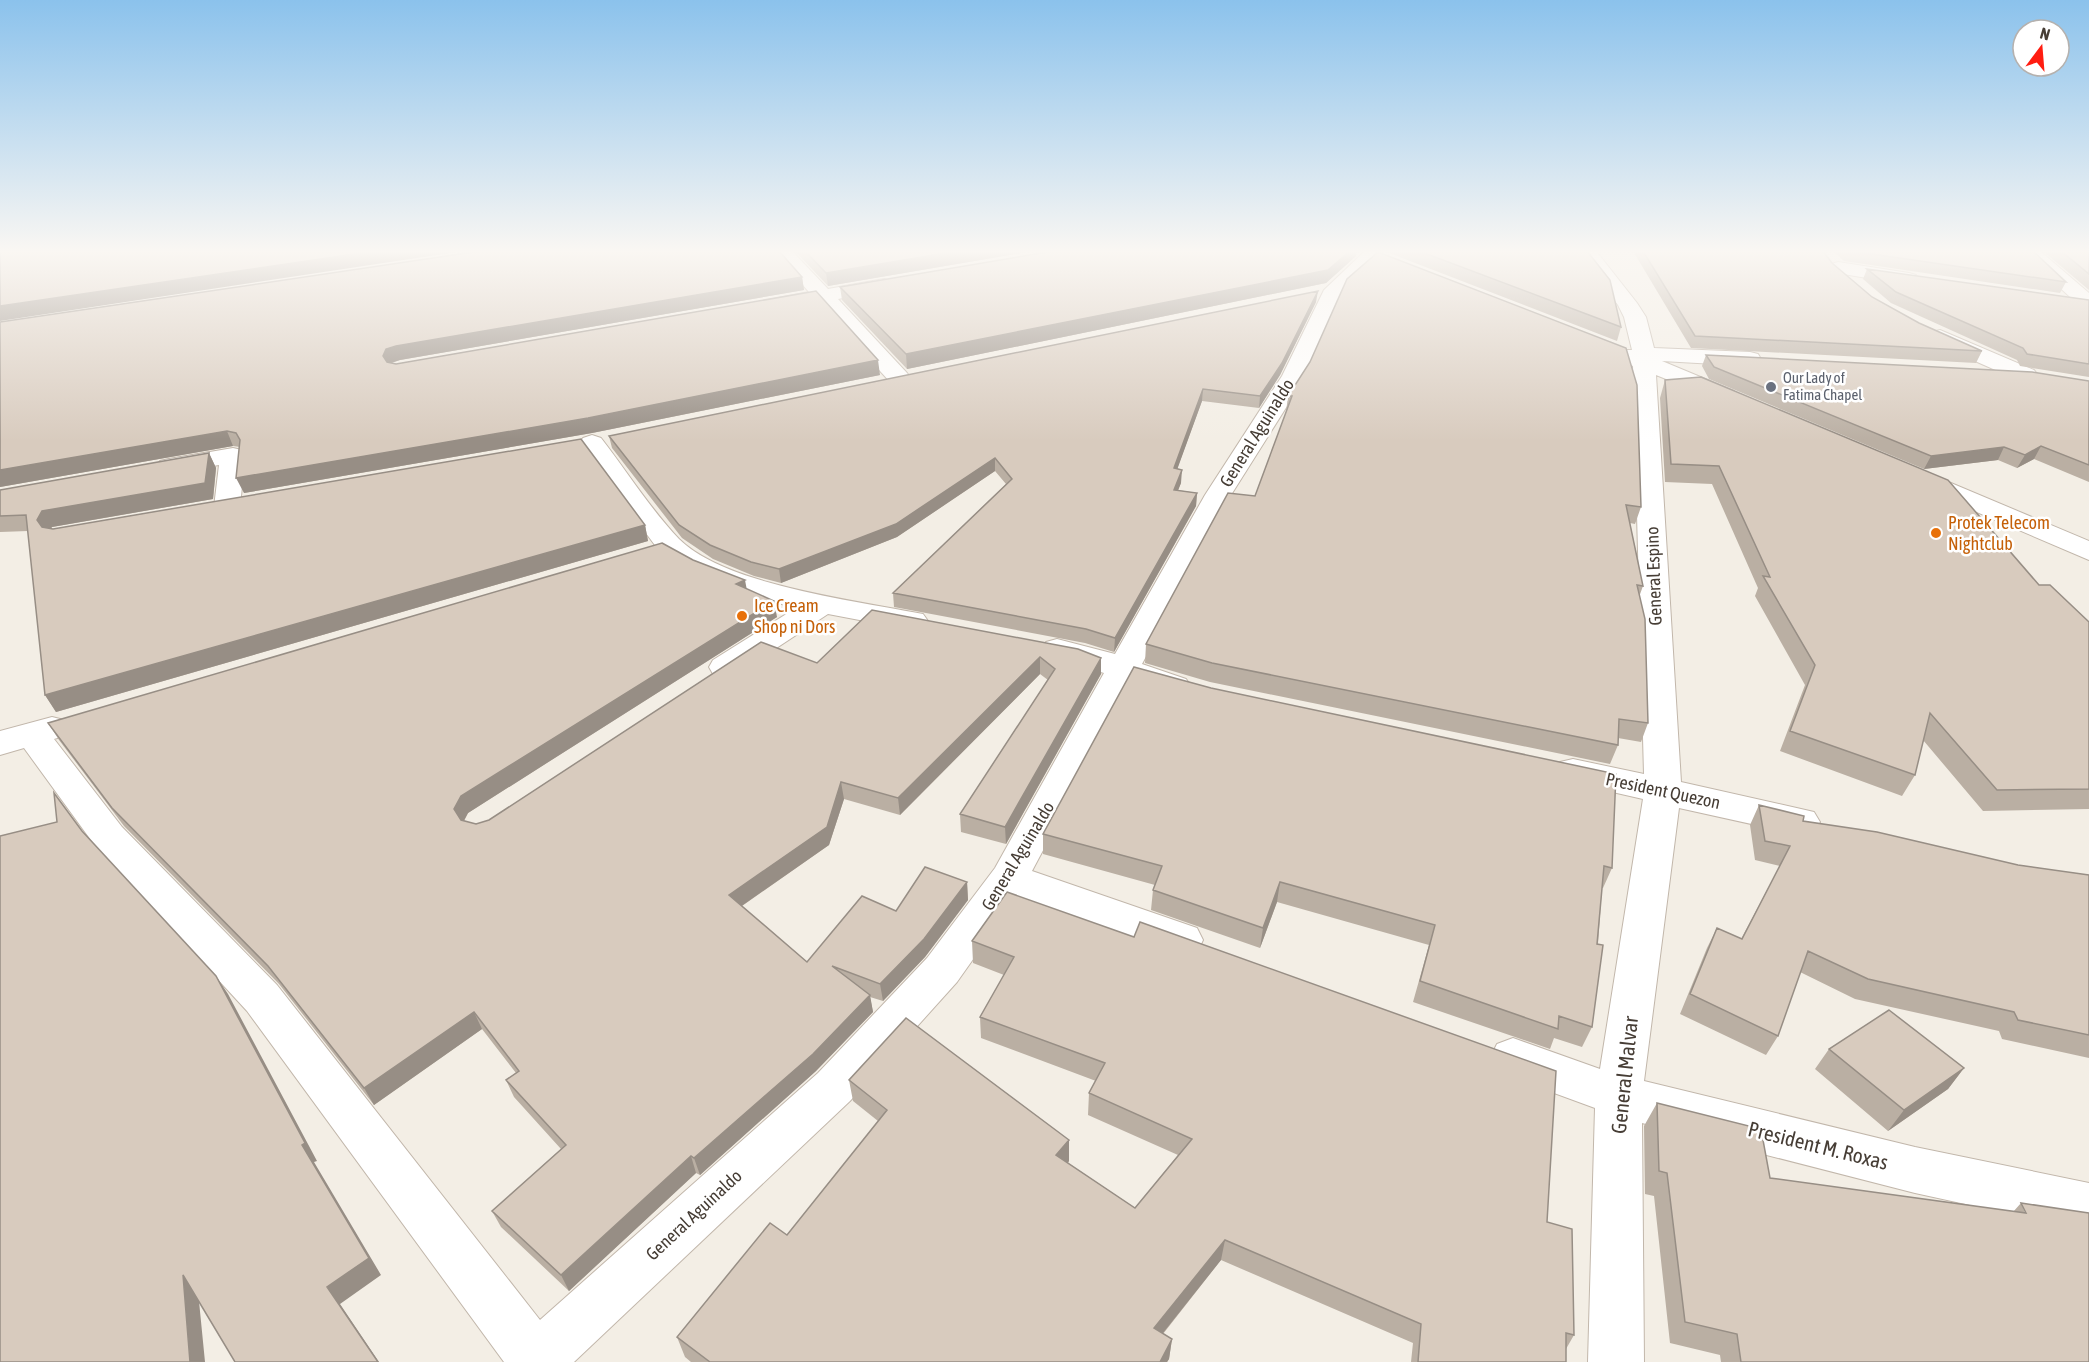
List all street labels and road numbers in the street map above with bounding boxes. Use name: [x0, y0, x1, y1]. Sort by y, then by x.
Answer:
street label: General Aguinaldo: [1215, 375, 1298, 491]
street label: General Espino: [1641, 526, 1666, 626]
street label: President Quezon: [1604, 768, 1722, 813]
street label: General Aguinaldo: [977, 798, 1058, 914]
street label: General Malvar: [1606, 1014, 1642, 1135]
street label: President M. Roxas: [1746, 1116, 1891, 1174]
street label: General Aguinaldo: [641, 1165, 746, 1264]

